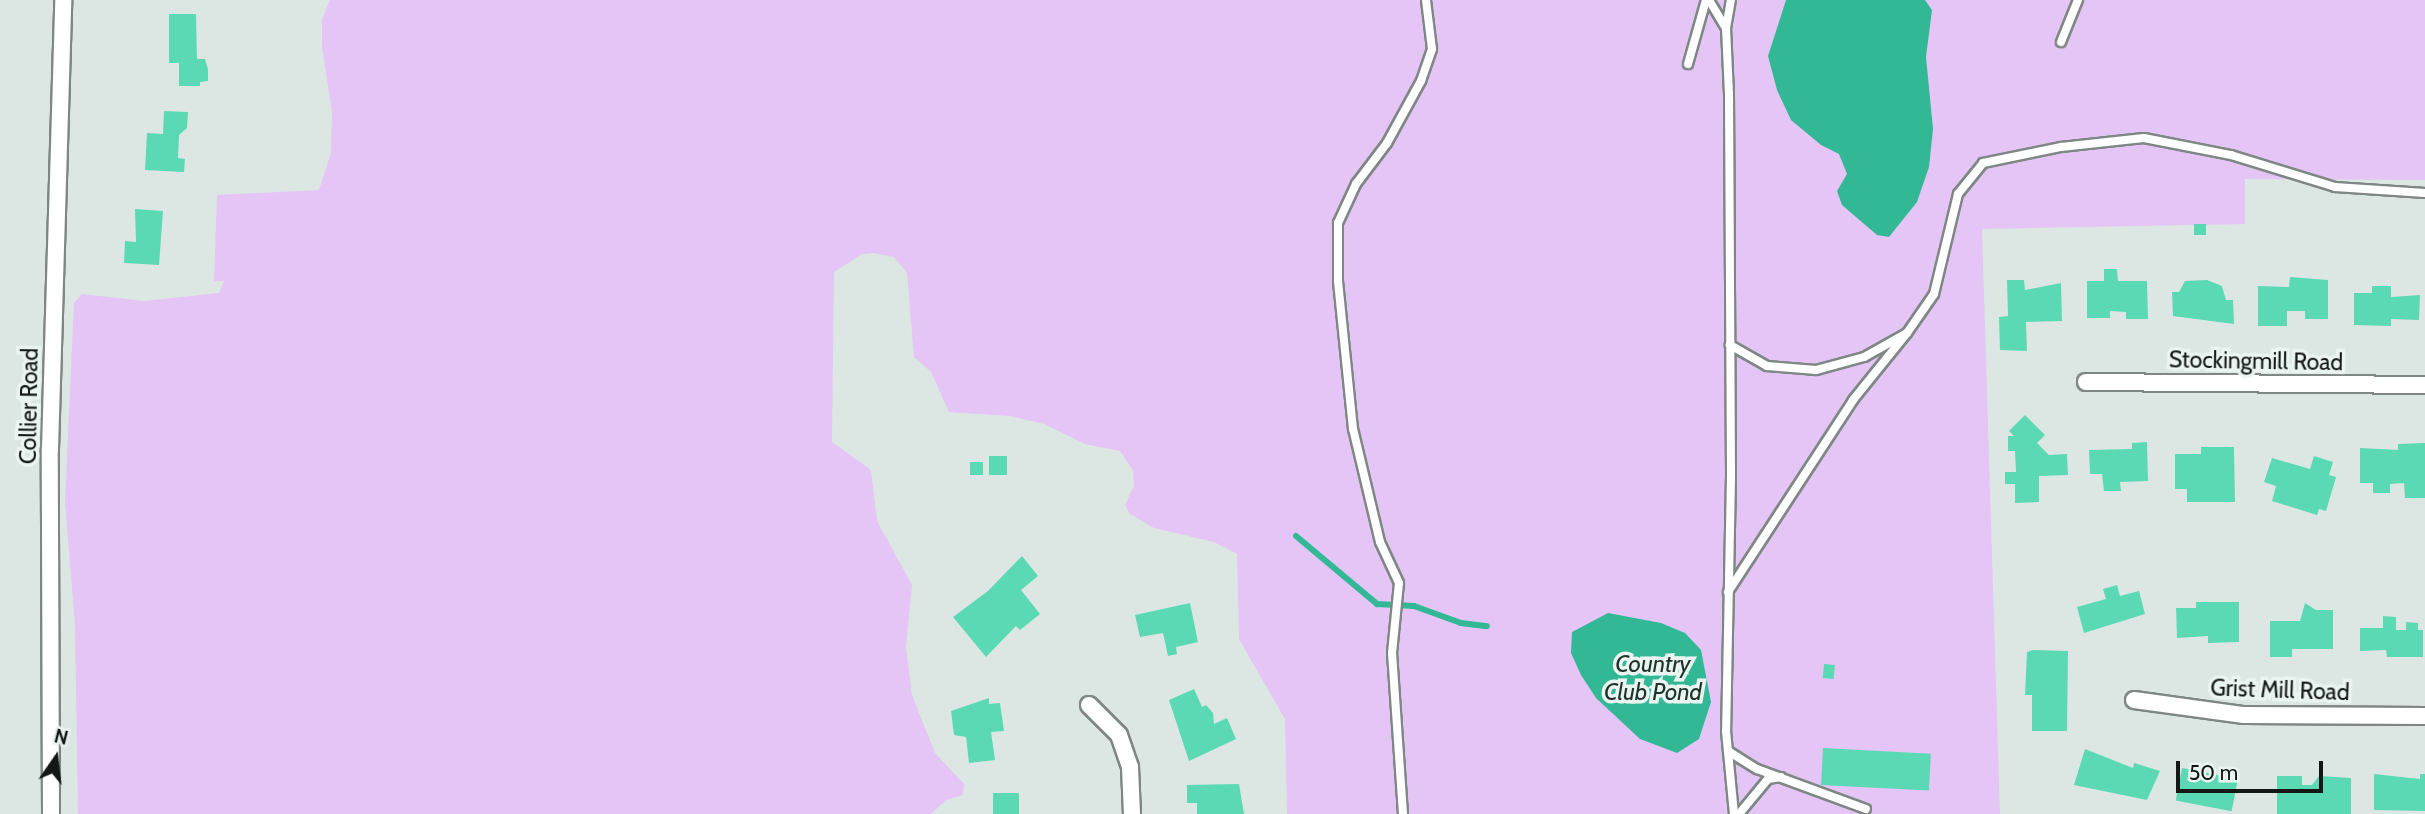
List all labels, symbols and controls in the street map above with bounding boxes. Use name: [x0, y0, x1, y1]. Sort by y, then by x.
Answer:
street label: Stockingmill Road: [2169, 346, 2343, 376]
street label: Collier Road: [14, 348, 44, 464]
water label: Country Club Pond: [1604, 650, 1702, 706]
street label: Grist Mill Road: [2210, 674, 2350, 706]
north arrow: [21, 723, 91, 793]
text: N: [52, 724, 71, 750]
scale bar: [2180, 748, 2327, 792]
text: 50 m: [2189, 760, 2238, 785]

